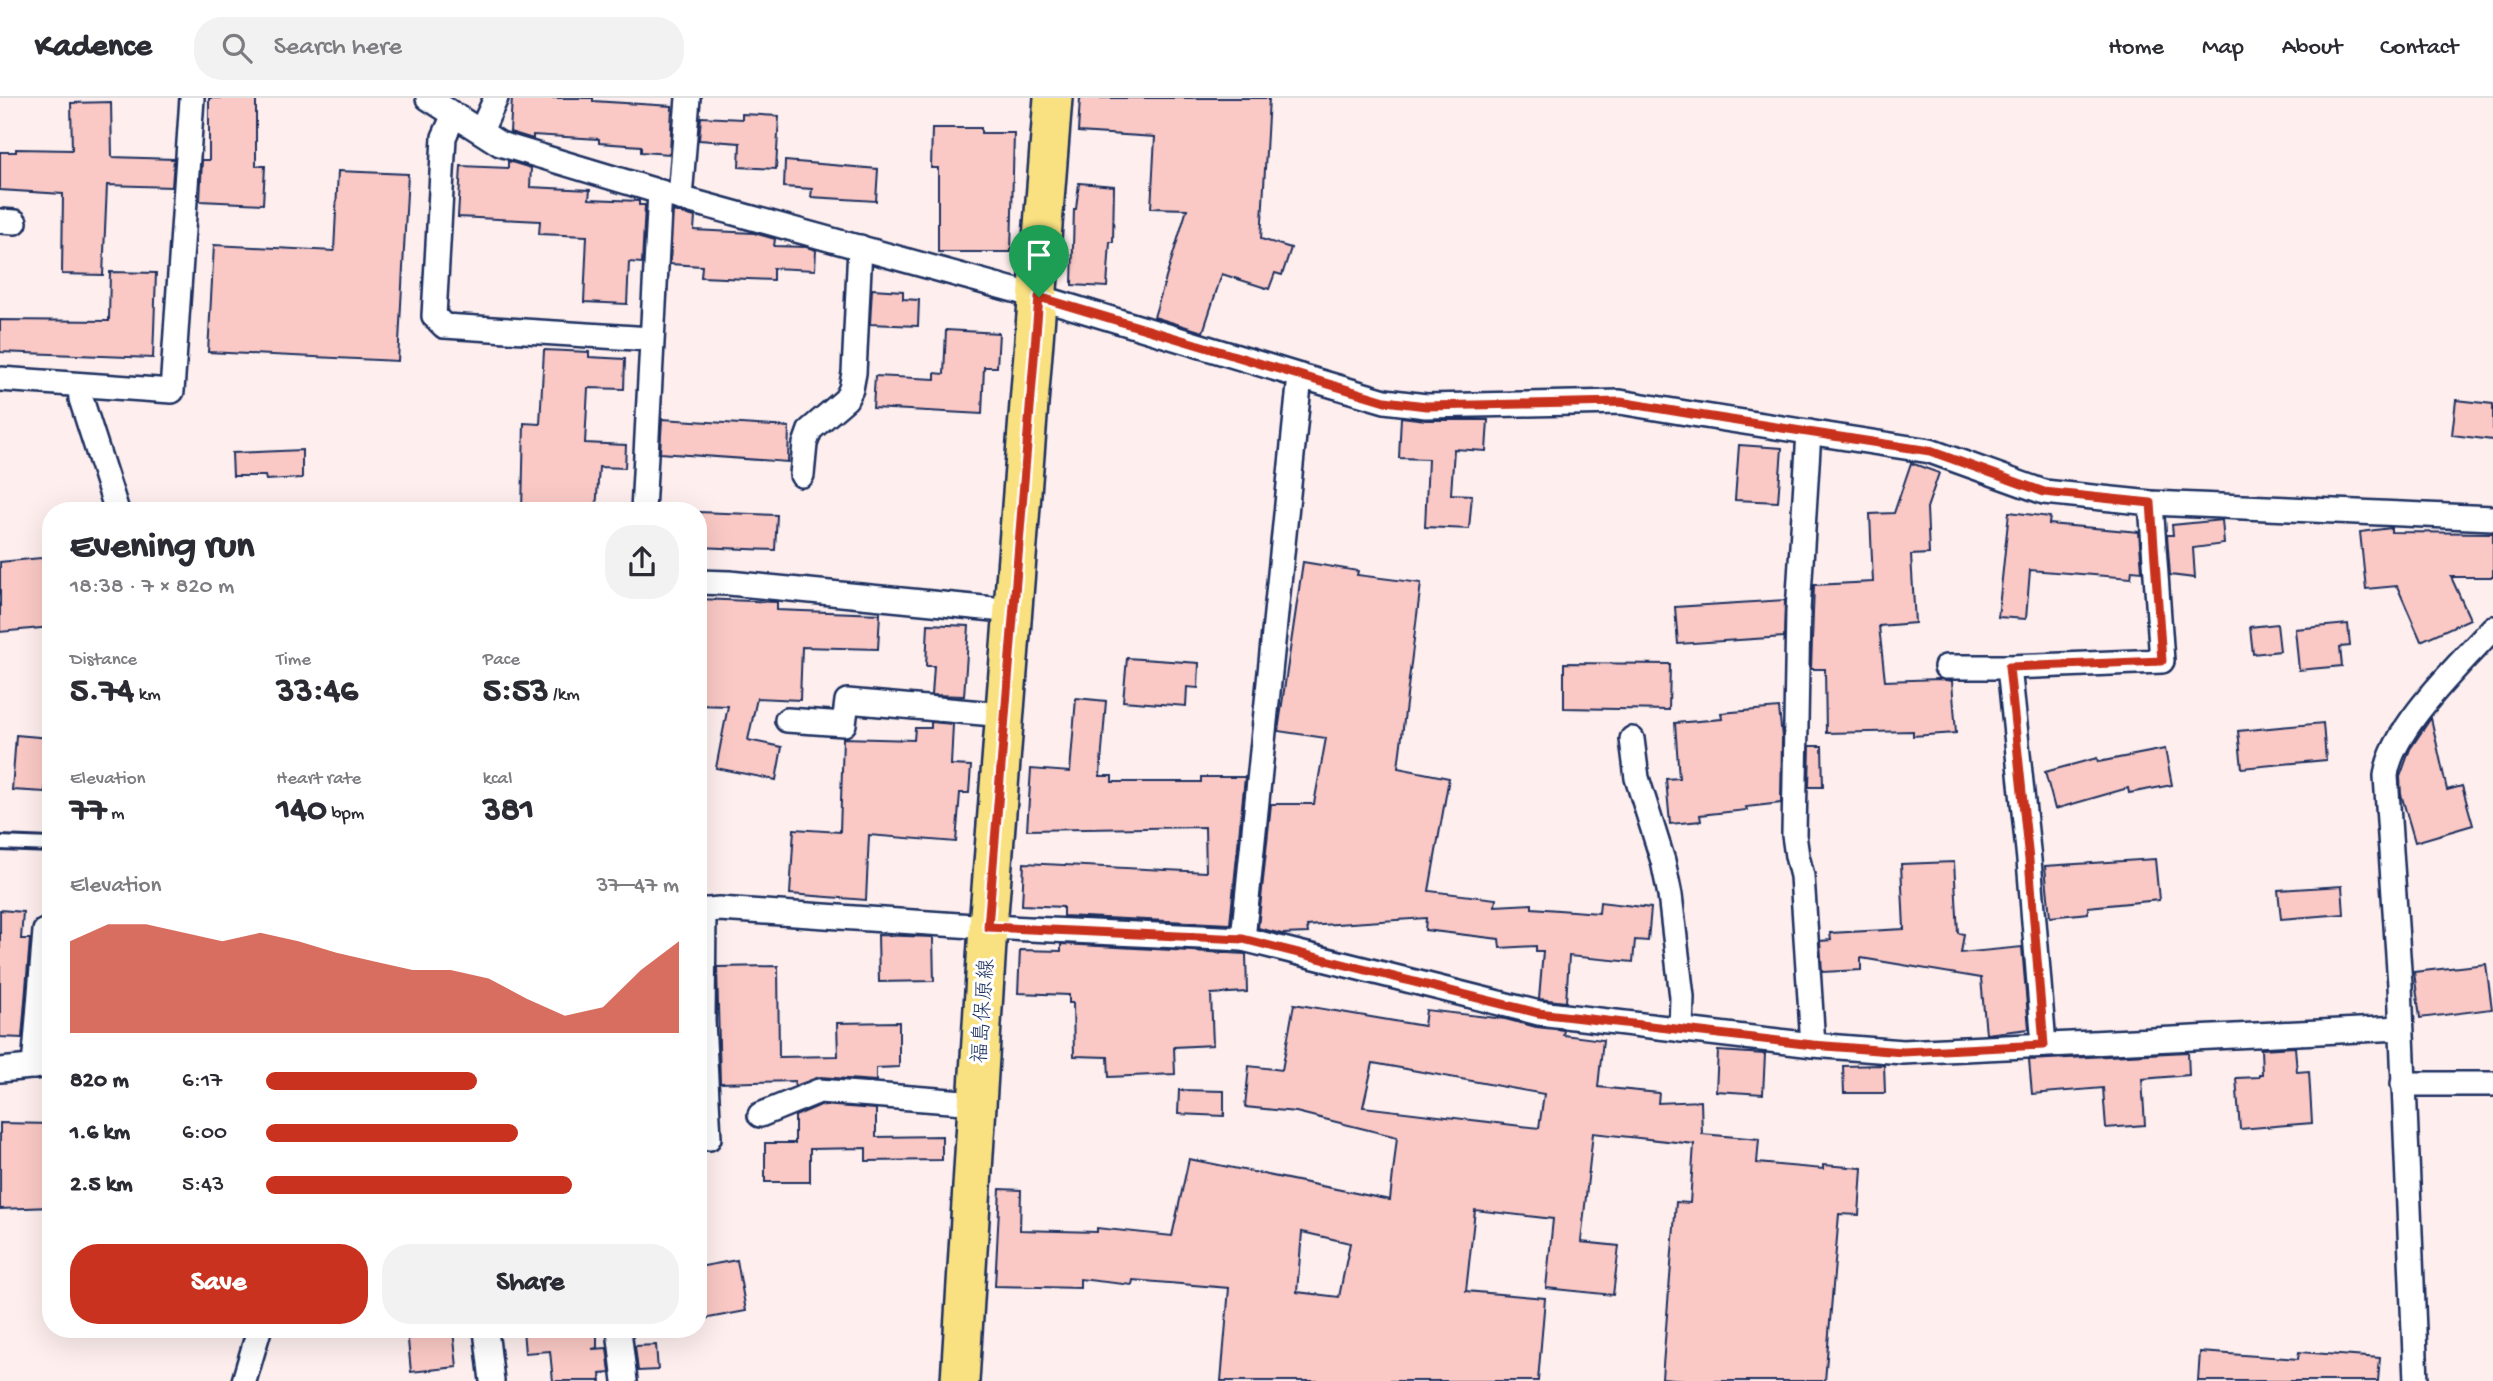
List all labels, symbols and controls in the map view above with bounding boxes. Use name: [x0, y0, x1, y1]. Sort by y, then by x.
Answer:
search box: [194, 17, 684, 80]
text: Kadence: [35, 29, 152, 67]
icon: search: [218, 29, 256, 67]
text: Search here: [274, 33, 402, 64]
text: Home: [2108, 34, 2164, 63]
text: Map: [2202, 34, 2244, 63]
text: About: [2282, 34, 2342, 63]
text: Contact: [2380, 34, 2458, 63]
pin: [1009, 225, 1069, 297]
icon: arrive: [1020, 236, 1058, 274]
button: share: [605, 525, 679, 599]
text: Evening run: [70, 526, 254, 570]
text: 18:38 · 7 × 820 m: [70, 574, 234, 601]
text: Distance: [70, 649, 137, 672]
text: Time: [276, 649, 311, 672]
text: Pace: [483, 649, 520, 672]
text: 5.74: [70, 672, 134, 713]
text: 33:46: [276, 672, 358, 713]
text: 5:53: [483, 672, 549, 713]
text: km: [134, 684, 161, 707]
text: /km: [549, 684, 580, 707]
text: Elevation: [70, 768, 146, 791]
text: Heart rate: [276, 768, 361, 791]
text: kcal: [483, 768, 512, 791]
text: 77: [70, 791, 106, 832]
text: 140: [276, 791, 327, 832]
text: 381: [483, 791, 534, 832]
text: m: [106, 803, 124, 826]
text: bpm: [327, 803, 364, 826]
text: Elevation: [70, 873, 161, 900]
text: 37–47 m: [596, 873, 679, 900]
street label: 福島保原線: [968, 958, 1002, 1064]
text: 820 m: [70, 1068, 129, 1095]
text: 6:17: [182, 1068, 222, 1095]
text: 1.6 km: [70, 1120, 130, 1147]
text: 6:00: [182, 1120, 227, 1147]
text: 2.5 km: [70, 1172, 133, 1199]
text: 5:43: [182, 1172, 224, 1199]
button: Save: [70, 1244, 368, 1324]
button: Share: [382, 1244, 679, 1324]

